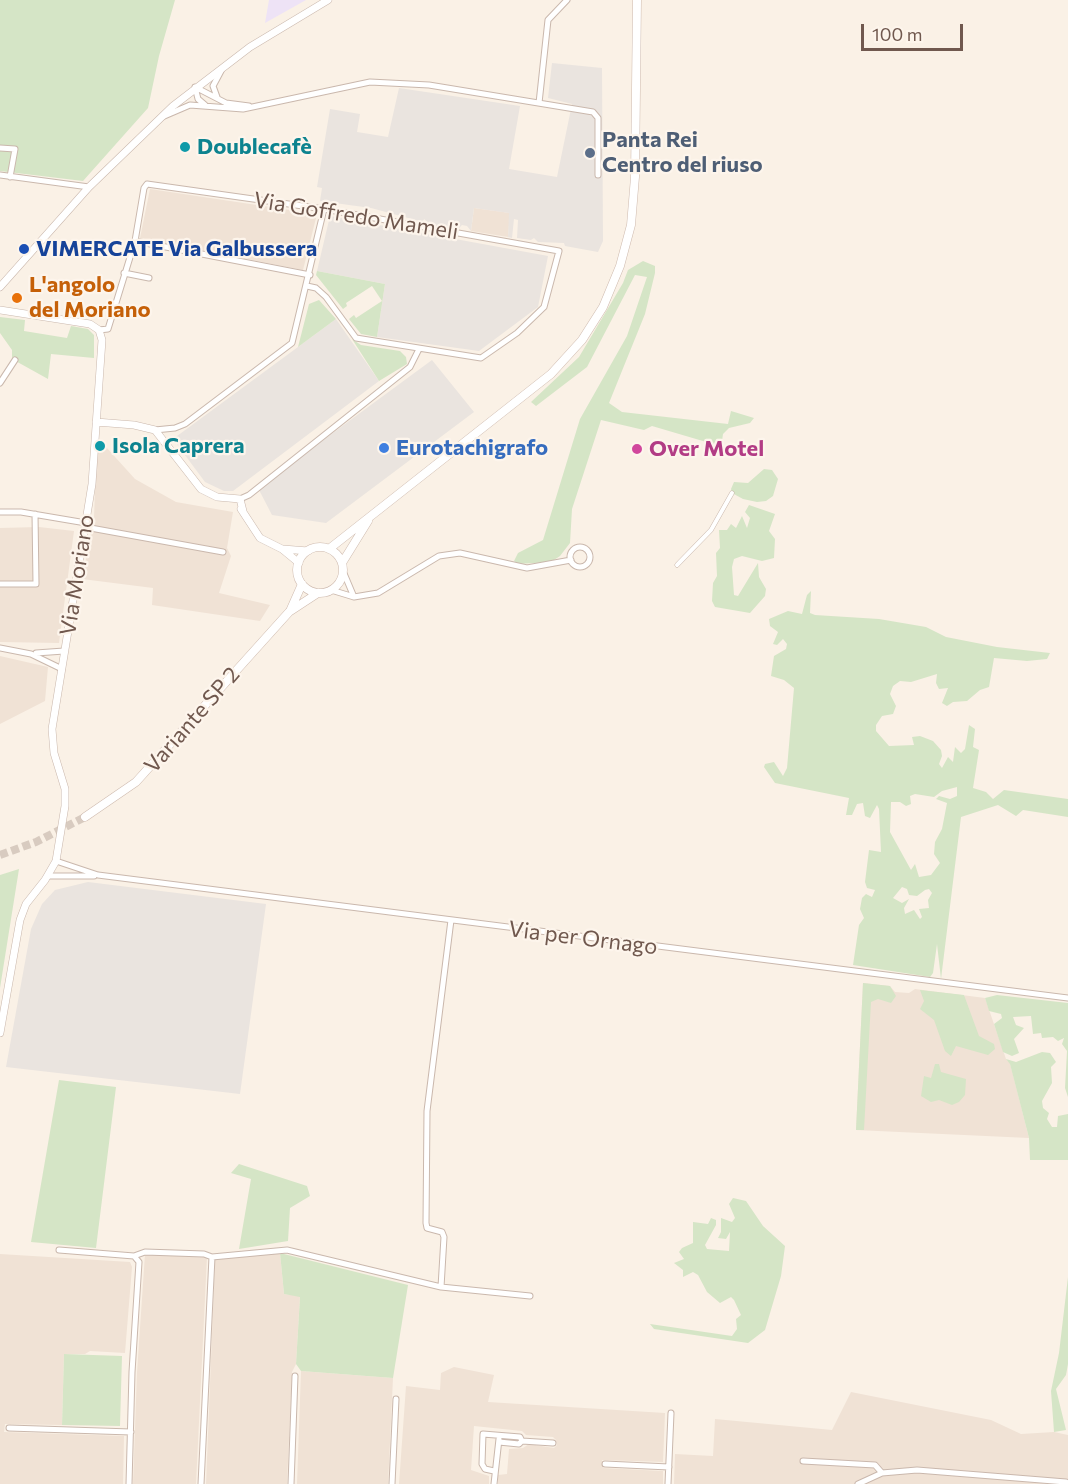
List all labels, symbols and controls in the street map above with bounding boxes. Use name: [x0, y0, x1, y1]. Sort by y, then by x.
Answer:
scale bar: [864, 12, 966, 50]
text: 100 m: [872, 23, 922, 45]
place label: Panta Rei Centro del riuso: [602, 127, 763, 178]
place label: Doublecafè: [197, 134, 312, 160]
marker: Doublecafè: [178, 140, 192, 154]
marker: Panta Rei Centro del riuso: [583, 146, 597, 160]
street label: Via Goffredo Mameli: [252, 187, 460, 245]
place label: VIMERCATE Via Galbussera: [36, 236, 317, 262]
marker: VIMERCATE Via Galbussera: [17, 242, 31, 256]
place label: L'angolo del Moriano: [29, 272, 151, 324]
marker: L'angolo del Moriano: [10, 291, 24, 305]
place label: Isola Caprera: [112, 433, 245, 459]
place label: Eurotachigrafo: [396, 435, 548, 461]
place label: Over Motel: [649, 436, 764, 462]
marker: Isola Caprera: [93, 439, 107, 453]
marker: Eurotachigrafo: [377, 441, 391, 455]
marker: Over Motel: [630, 442, 644, 456]
street label: Via Moriano: [54, 513, 100, 637]
street label: Variante SP 2: [139, 662, 245, 778]
street label: Via per Ornago: [507, 916, 659, 960]

